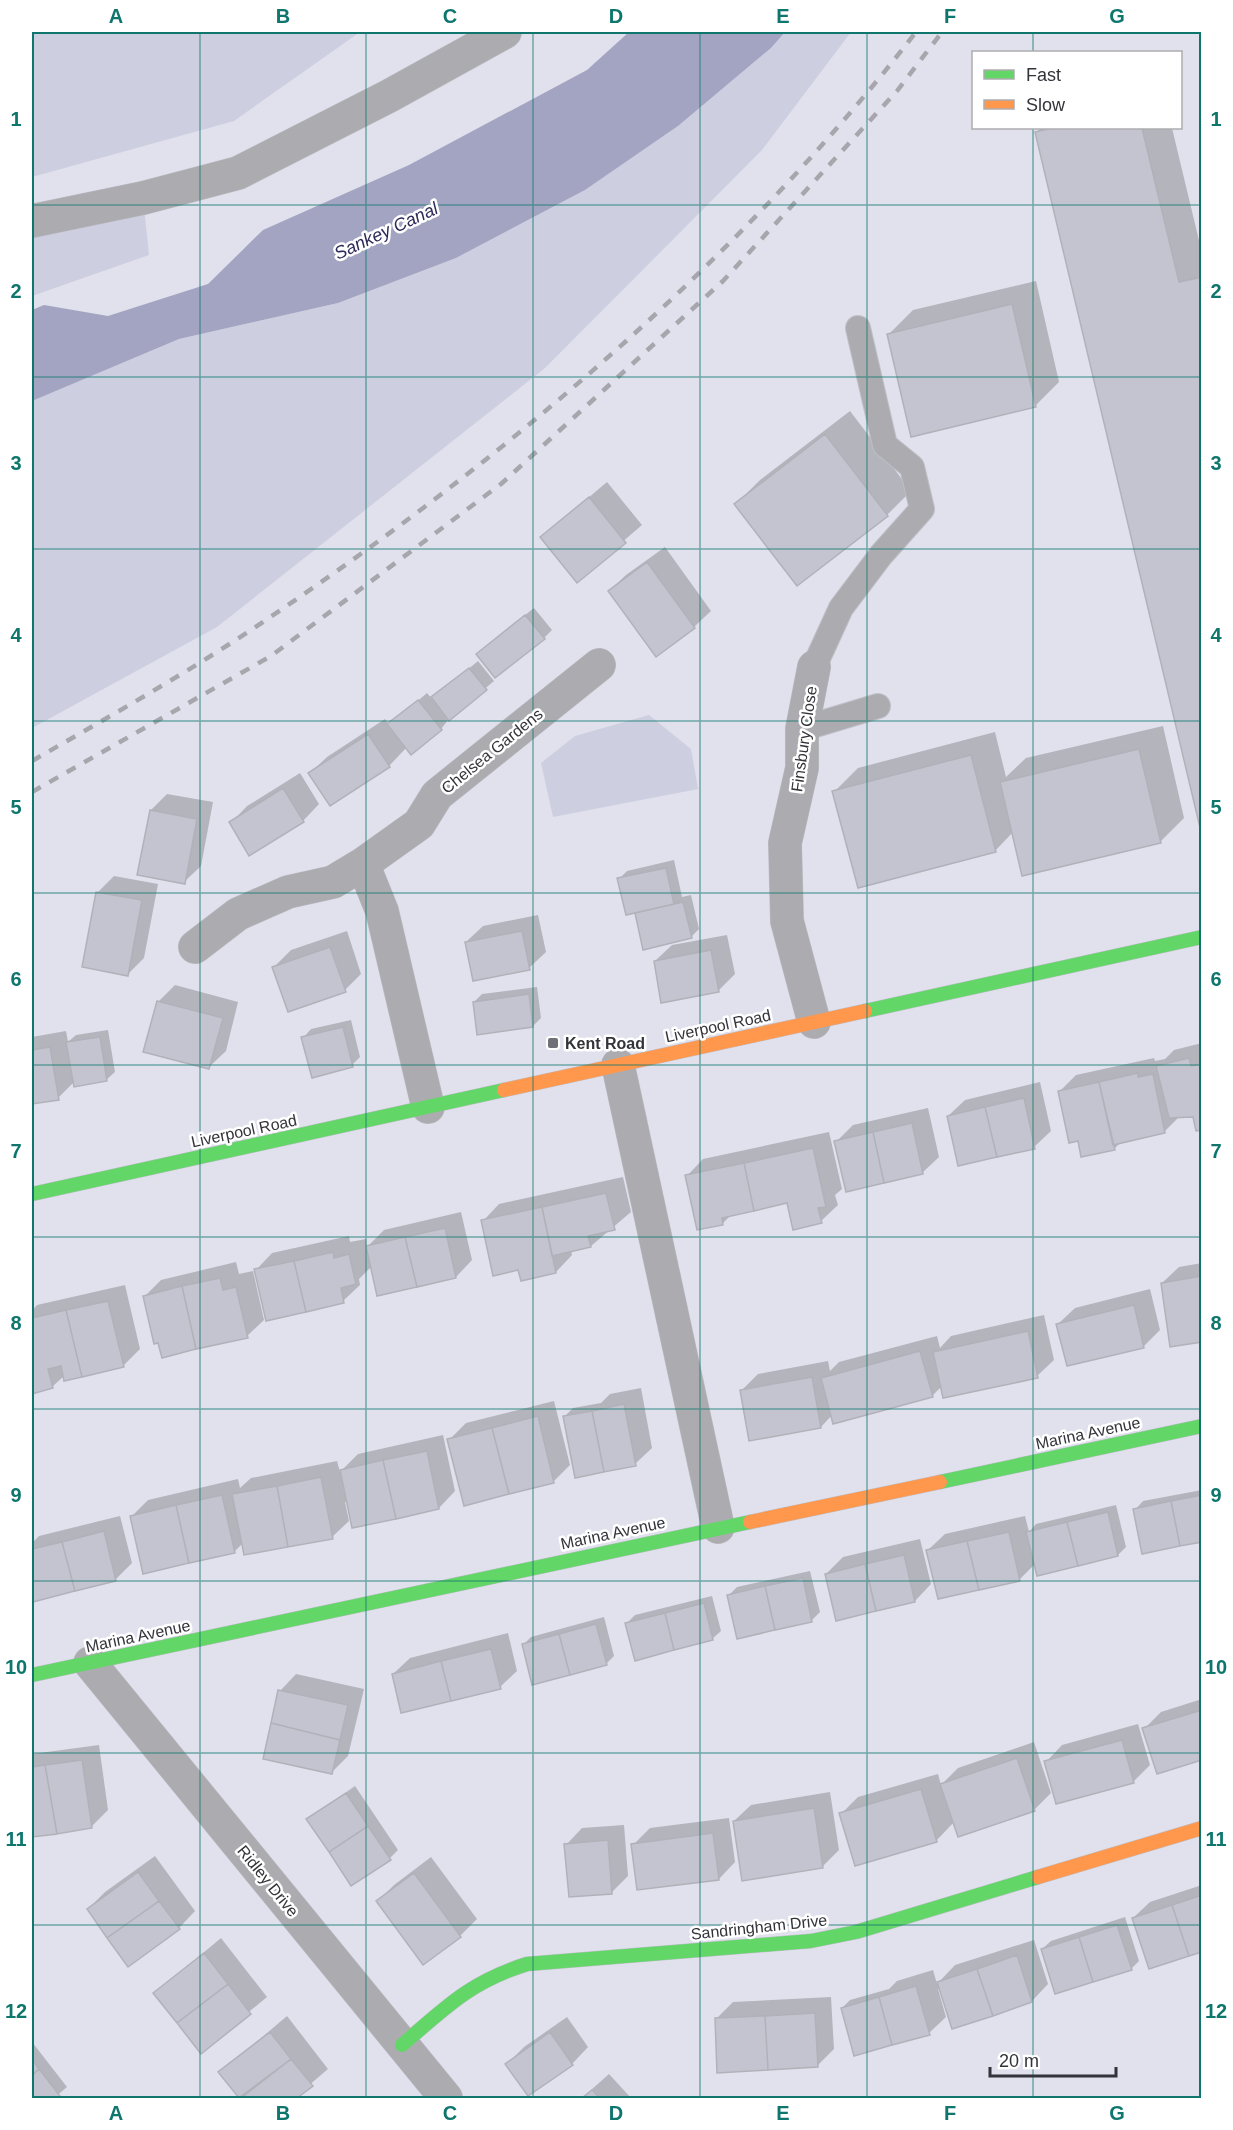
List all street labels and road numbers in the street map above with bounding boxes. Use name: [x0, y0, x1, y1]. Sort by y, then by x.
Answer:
street label: Finsbury Close: [788, 685, 820, 793]
street label: Chelsea Gardens: [438, 705, 546, 797]
street label: Liverpool Road: [664, 1006, 772, 1046]
street label: Liverpool Road: [190, 1111, 298, 1151]
street label: Marina Avenue: [1034, 1414, 1142, 1452]
street label: Marina Avenue: [559, 1514, 667, 1552]
street label: Marina Avenue: [84, 1617, 192, 1655]
street label: Ridley Drive: [234, 1842, 302, 1920]
street label: Sandringham Drive: [690, 1911, 828, 1943]

